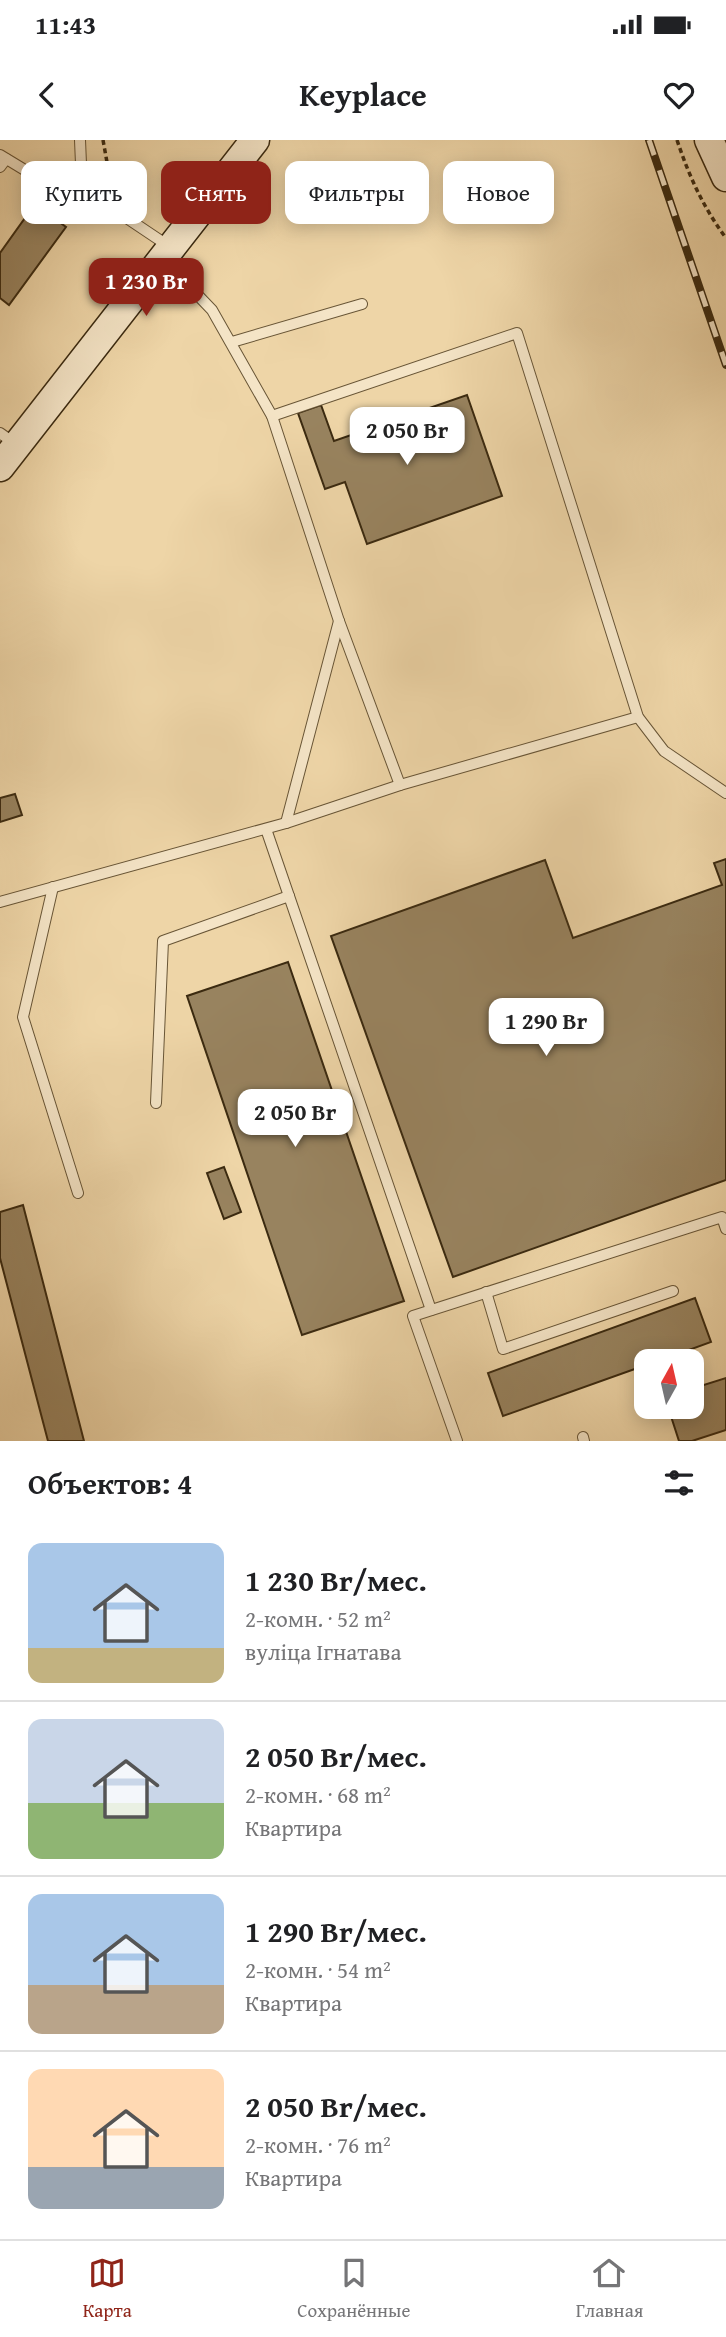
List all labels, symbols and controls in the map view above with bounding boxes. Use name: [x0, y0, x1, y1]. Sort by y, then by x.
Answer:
text: 11:43: [35, 5, 96, 44]
text: Keyplace: [299, 71, 427, 118]
icon: back: [28, 76, 66, 114]
icon: heart: [660, 76, 698, 114]
chip: Купить: [21, 161, 147, 224]
chip: Снять: [161, 161, 271, 224]
chip: Фильтры: [285, 161, 429, 224]
chip: Новое: [443, 161, 554, 224]
pin: 1 230 Br: [74, 258, 218, 318]
text: 1 230 Br: [105, 264, 187, 297]
pin: 2 050 Br: [335, 408, 479, 467]
text: 2 050 Br: [366, 413, 448, 446]
pin: 1 290 Br: [474, 998, 618, 1058]
text: 1 290 Br: [505, 1004, 587, 1037]
pin: 2 050 Br: [223, 1090, 367, 1149]
text: 2 050 Br: [254, 1095, 336, 1128]
north arrow: [634, 1349, 704, 1419]
map controls: [634, 1349, 704, 1419]
text: Объектов: 4: [28, 1461, 192, 1505]
icon: filters: [660, 1464, 698, 1502]
text: 1 230 Br/мес.: [245, 1558, 427, 1602]
icon: home: [84, 1571, 168, 1655]
text: 2-комн. · 52 m²: [245, 1602, 391, 1635]
text: вуліца Ігнатава: [245, 1635, 401, 1668]
text: 2 050 Br/мес.: [245, 1734, 427, 1778]
icon: home: [84, 1747, 168, 1831]
text: 2-комн. · 68 m²: [245, 1778, 391, 1811]
text: Квартира: [245, 1811, 342, 1844]
text: 1 290 Br/мес.: [245, 1909, 427, 1953]
icon: home: [84, 1922, 168, 2006]
text: 2-комн. · 54 m²: [245, 1953, 391, 1986]
text: Квартира: [245, 1986, 342, 2019]
text: 2 050 Br/мес.: [245, 2084, 427, 2128]
icon: home: [84, 2097, 168, 2181]
text: 2-комн. · 76 m²: [245, 2128, 391, 2161]
text: Квартира: [245, 2161, 342, 2194]
tab: Карта: [83, 2254, 132, 2324]
tab: Сохранённые: [297, 2254, 410, 2324]
tab: Главная: [576, 2254, 643, 2324]

